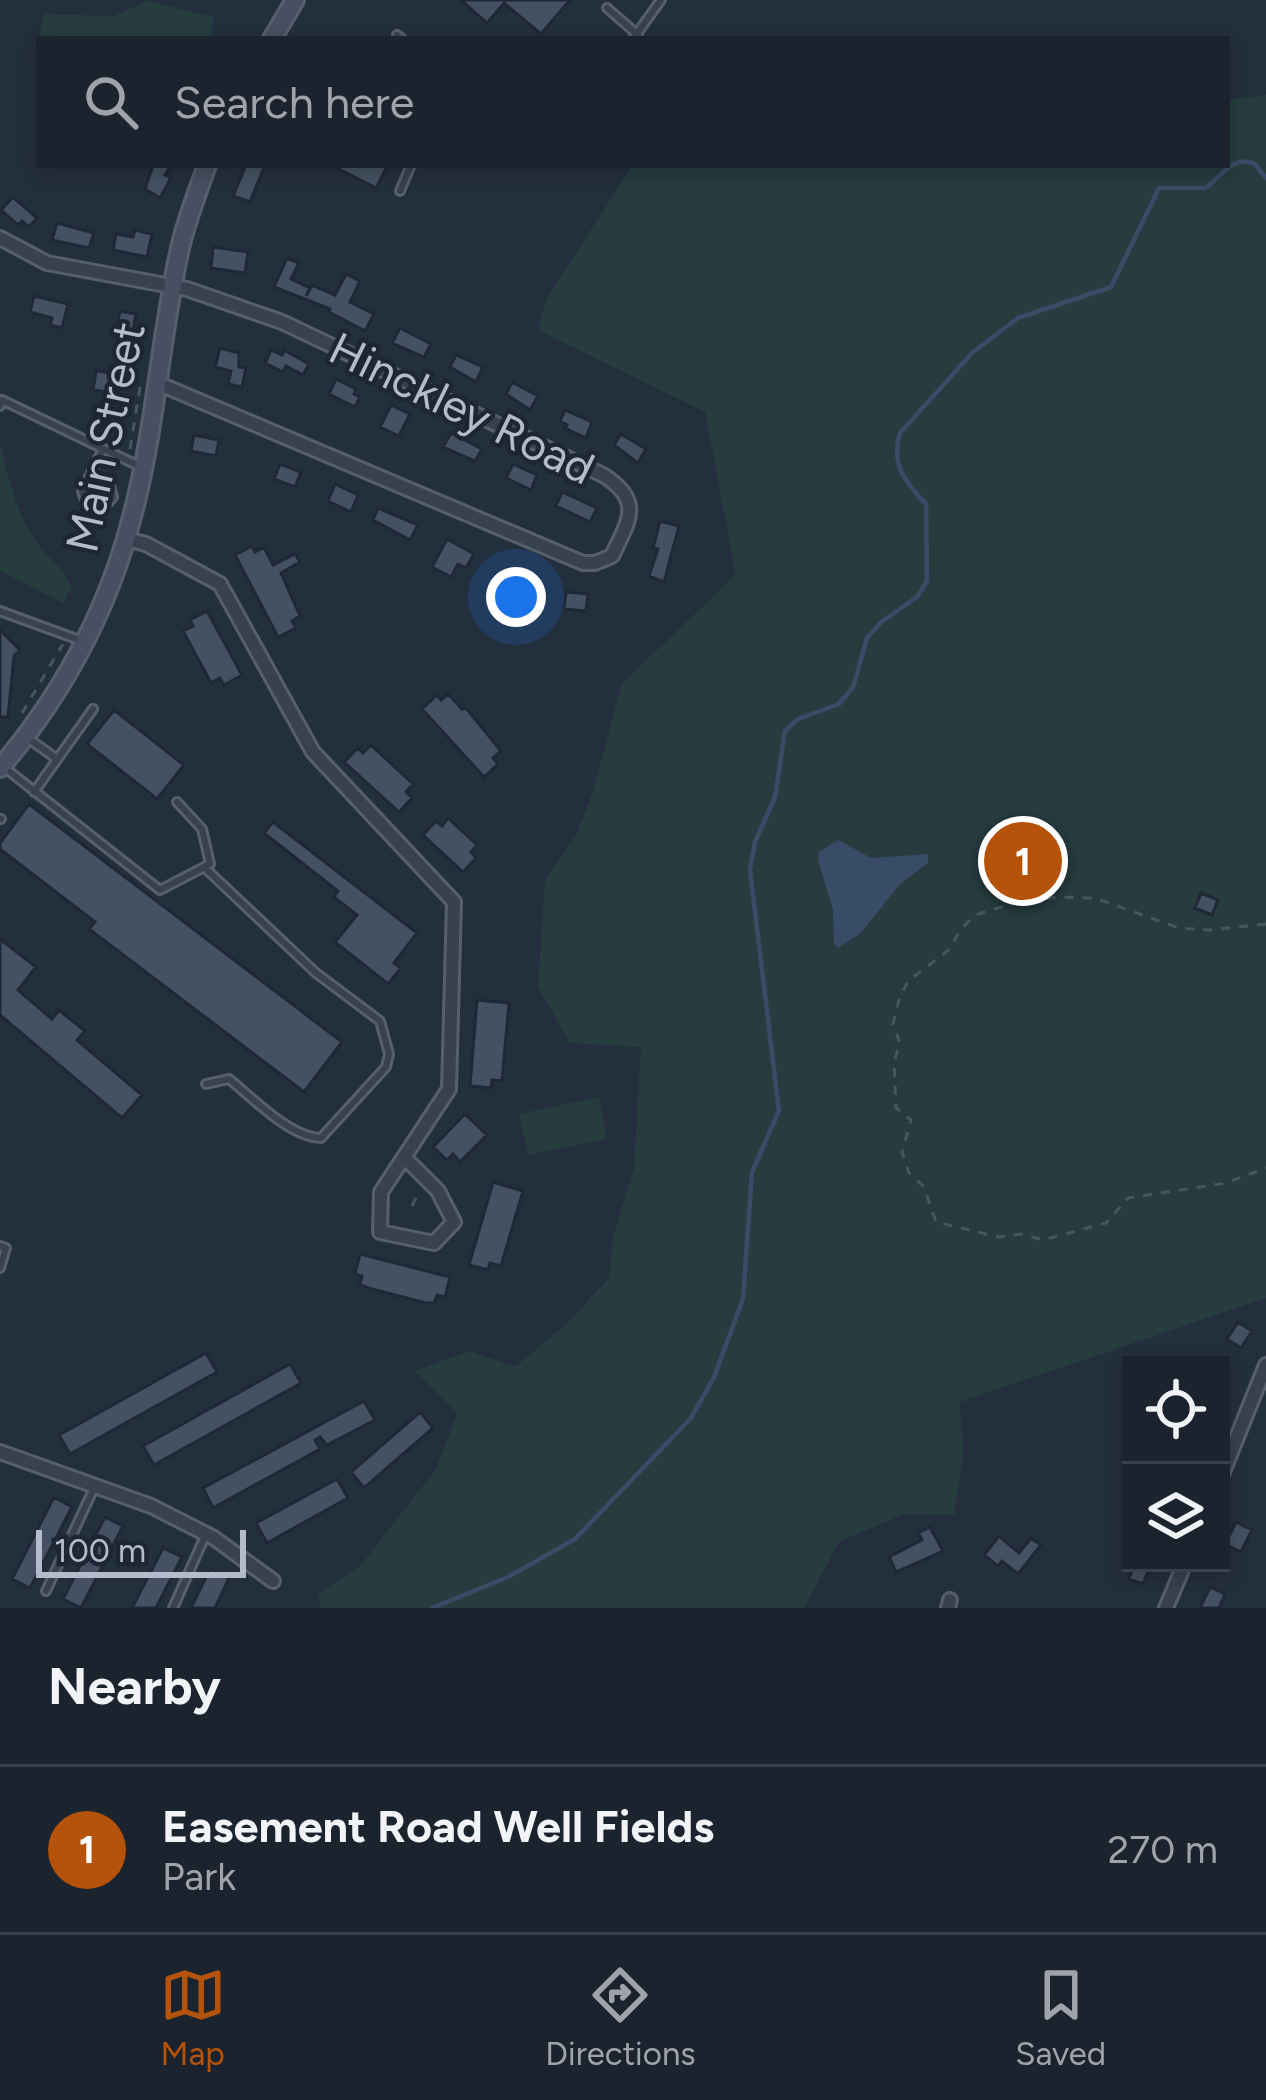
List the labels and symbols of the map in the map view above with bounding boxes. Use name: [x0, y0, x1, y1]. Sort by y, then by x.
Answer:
street label: Main Street: [54, 317, 156, 557]
street label: Hinckley Road: [321, 321, 603, 495]
your location: [486, 567, 546, 627]
pin: 1: [984, 816, 1062, 906]
scale bar: [36, 1524, 246, 1577]

